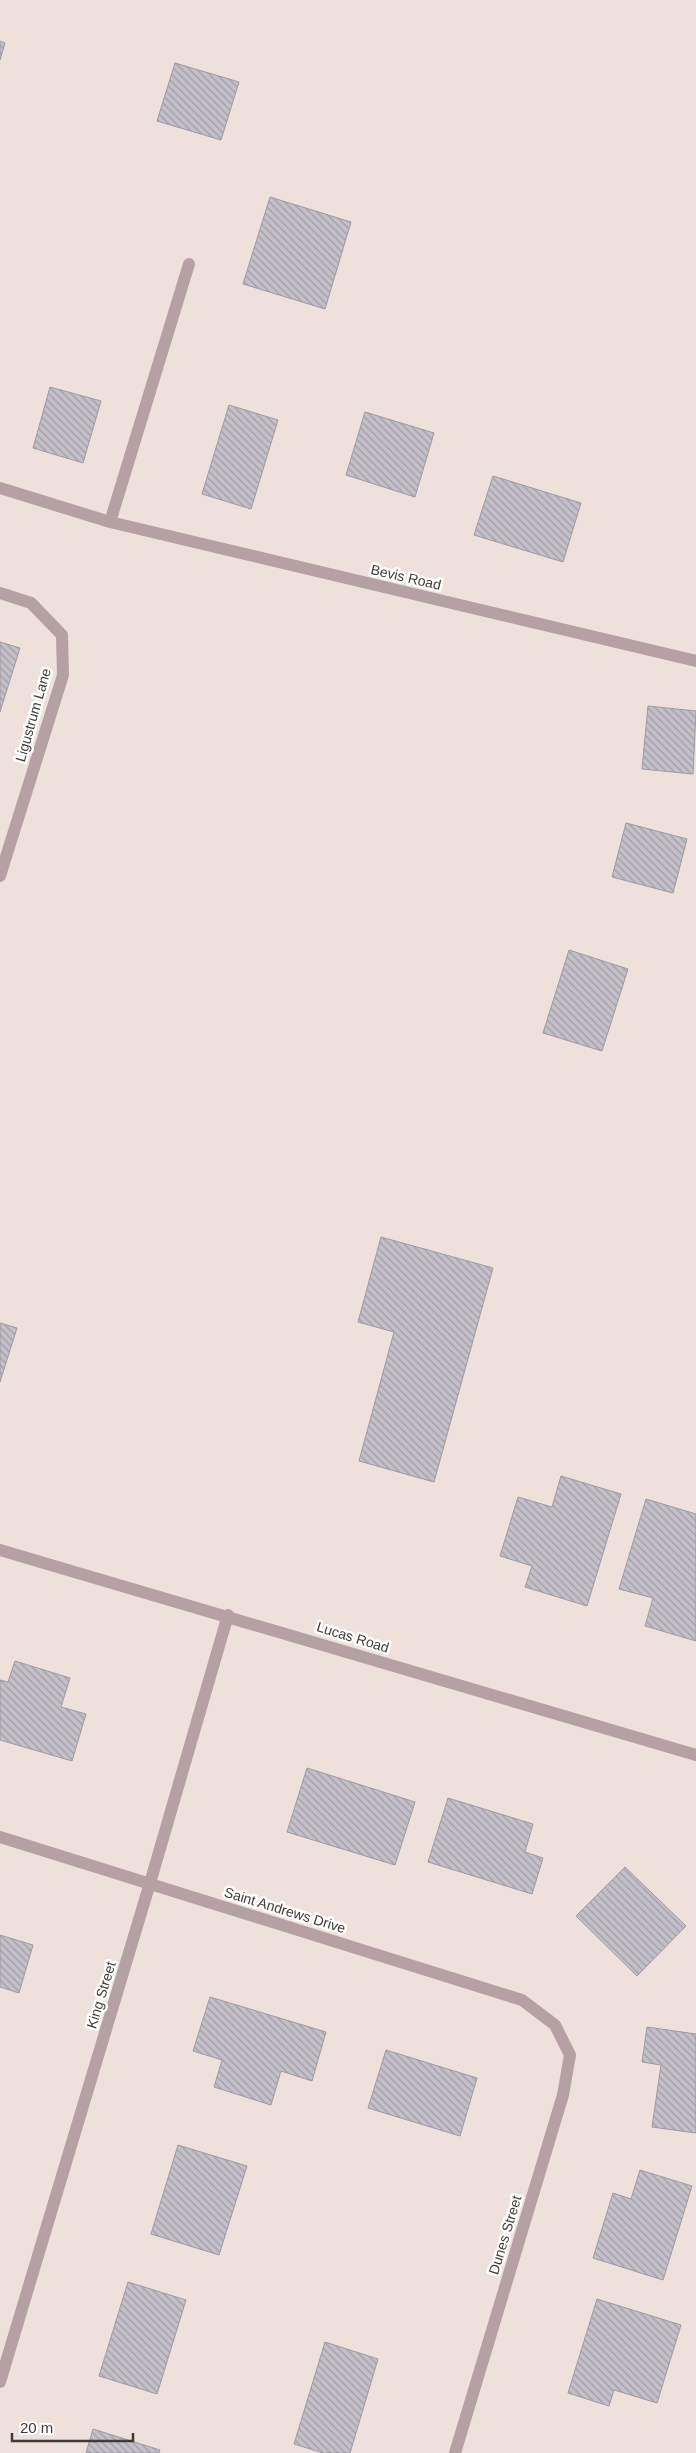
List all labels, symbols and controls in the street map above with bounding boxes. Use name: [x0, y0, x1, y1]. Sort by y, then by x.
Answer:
street label: Bevis Road: [369, 561, 443, 593]
street label: Ligustrum Lane: [12, 666, 54, 764]
street label: Lucas Road: [315, 1618, 391, 1656]
street label: Saint Andrews Drive: [222, 1884, 348, 1936]
street label: King Street: [83, 1959, 119, 2030]
street label: Dunes Street: [485, 2193, 525, 2276]
scale bar: [12, 2410, 134, 2442]
text: 20 m: [20, 2419, 53, 2436]

